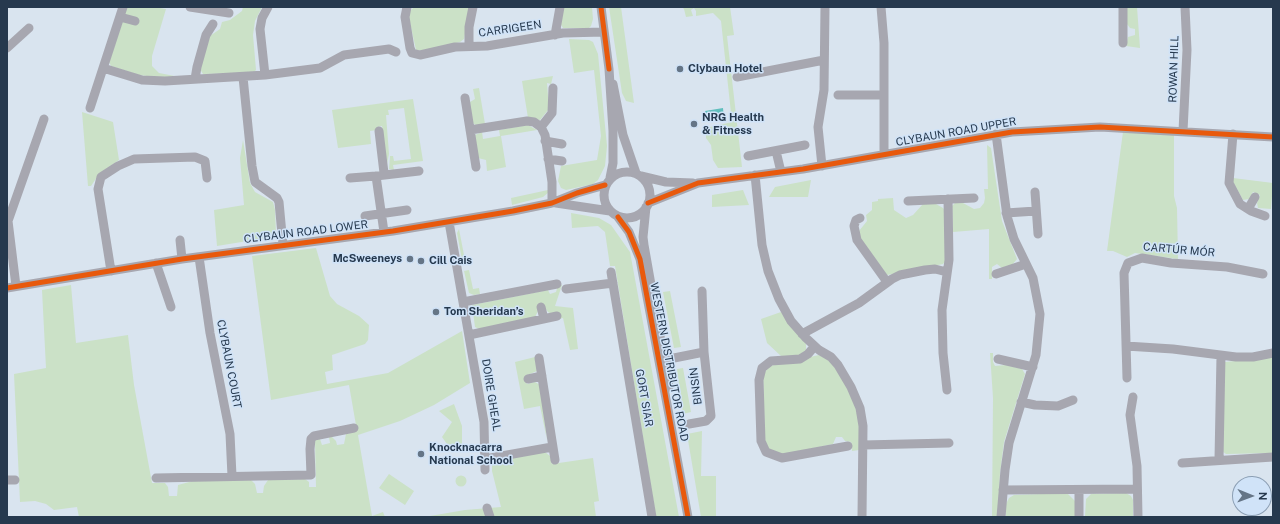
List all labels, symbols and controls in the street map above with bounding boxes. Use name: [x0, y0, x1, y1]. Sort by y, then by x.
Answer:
street label: CARRIGEEN: [478, 18, 542, 40]
street label: ROWAN HILL: [1166, 35, 1182, 103]
place label: Clybaun Hotel: [688, 62, 763, 76]
marker: Clybaun Hotel: [675, 64, 685, 74]
place label: NRG Health & Fitness: [702, 111, 764, 137]
street label: CLYBAUN ROAD UPPER: [895, 115, 1017, 149]
marker: NRG Health & Fitness: [689, 119, 699, 129]
street label: CLYBAUN ROAD LOWER: [243, 218, 369, 246]
street label: CARTÚR MÓR: [1142, 240, 1216, 260]
place label: McSweeneys: [333, 252, 402, 266]
marker: McSweeneys: [405, 254, 415, 264]
place label: Cill Cais: [429, 254, 472, 268]
marker: Cill Cais: [416, 256, 426, 266]
street label: WESTERN DISTRIBUTOR ROAD: [647, 281, 691, 443]
place label: Tom Sheridan’s: [444, 305, 524, 319]
marker: Tom Sheridan’s: [431, 307, 441, 317]
street label: CLYBAUN COURT: [214, 319, 244, 409]
street label: DOIRE GHEAL: [479, 358, 503, 432]
street label: BINSÍN: [687, 367, 705, 405]
street label: GORT SIAR: [632, 368, 656, 428]
place label: Knocknacarra National School: [429, 441, 513, 467]
marker: Knocknacarra National School: [416, 449, 426, 459]
north arrow: [1232, 476, 1272, 516]
text: N: [1257, 492, 1269, 501]

